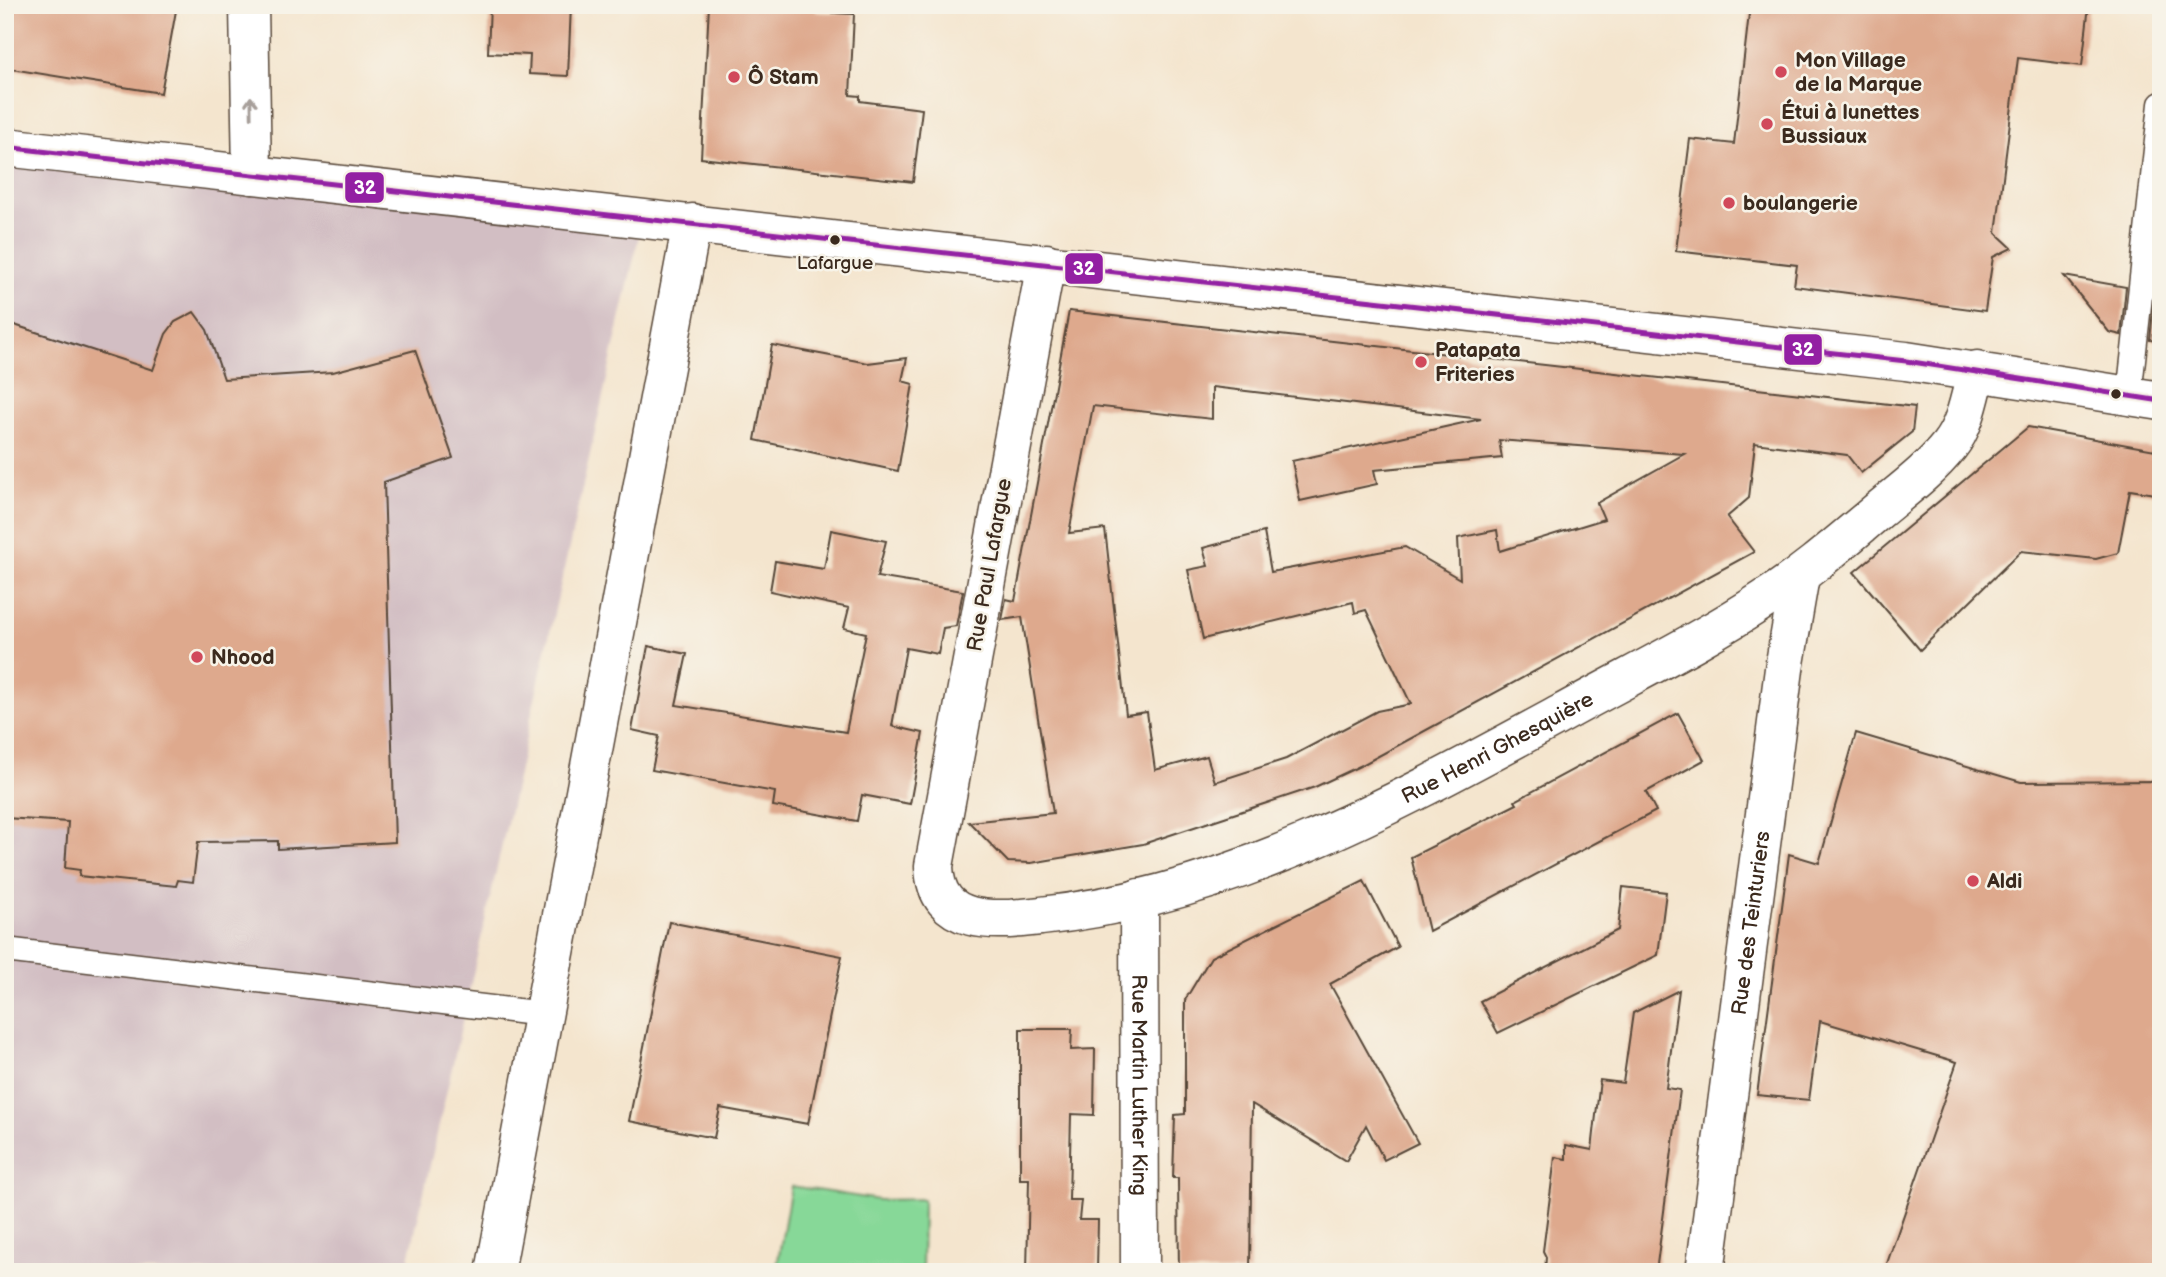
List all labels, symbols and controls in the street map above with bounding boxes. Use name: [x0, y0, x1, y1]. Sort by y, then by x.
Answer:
place label: Mon Village de la Marque: [1795, 48, 1922, 97]
place label: Ô Stam: [748, 64, 819, 90]
marker: Mon Village de la Marque: [1773, 64, 1789, 80]
marker: Ô Stam: [726, 69, 742, 85]
one-way arrow: [244, 96, 257, 119]
place label: Étui à lunettes Bussiaux: [1781, 99, 1919, 149]
marker: Étui à lunettes Bussiaux: [1759, 116, 1775, 132]
line badge: 32: [344, 171, 385, 204]
text: 32: [354, 177, 377, 200]
place label: boulangerie: [1743, 191, 1858, 216]
marker: boulangerie: [1721, 195, 1737, 211]
marker: Lafargue: [828, 233, 842, 247]
place label: Lafargue: [797, 252, 873, 275]
line badge: 32: [1064, 252, 1104, 285]
text: 32: [1073, 258, 1096, 281]
line badge: 32: [1783, 333, 1823, 366]
place label: Patapata Friteries: [1435, 338, 1521, 387]
text: 32: [1792, 339, 1815, 362]
marker: Patapata Friteries: [1413, 354, 1429, 370]
unlabelled marker: [2109, 387, 2123, 401]
street label: Rue Paul Lafargue: [962, 477, 1017, 654]
place label: Nhood: [211, 645, 274, 670]
marker: Nhood: [189, 649, 205, 665]
street label: Rue Henri Ghesquière: [1397, 687, 1598, 809]
street label: Rue des Teinturiers: [1727, 830, 1776, 1017]
place label: Aldi: [1986, 869, 2023, 894]
marker: Aldi: [1965, 873, 1981, 889]
street label: Rue Martin Luther King: [1126, 974, 1152, 1196]

